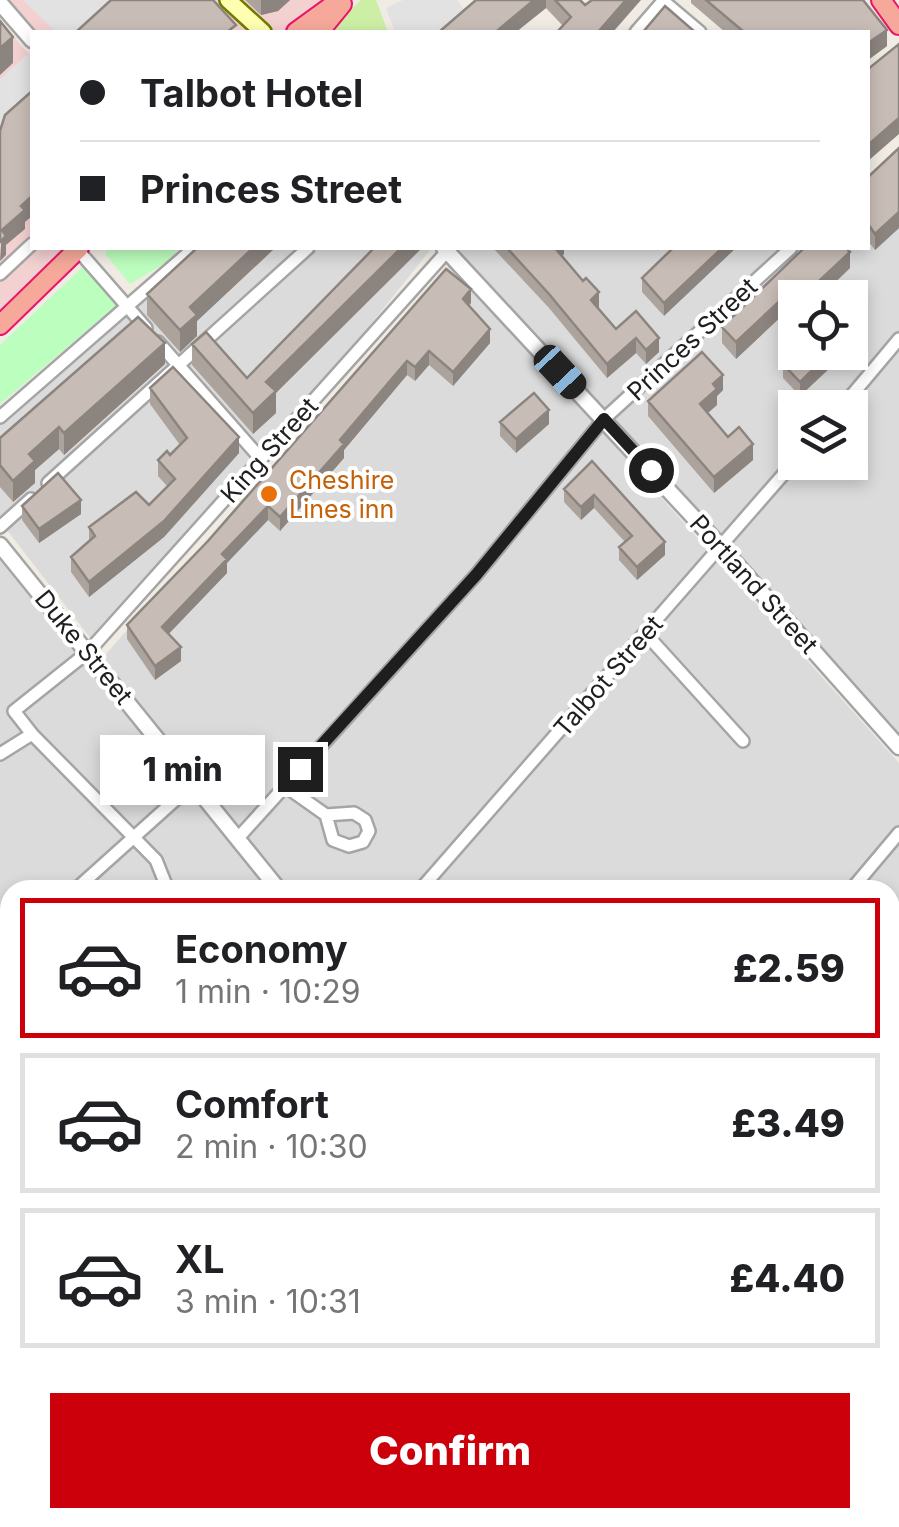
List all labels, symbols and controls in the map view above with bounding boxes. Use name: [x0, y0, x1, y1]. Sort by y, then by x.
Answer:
text: Talbot Hotel: [140, 70, 363, 116]
text: Princes Street: [140, 166, 402, 212]
street label: Princes Street: [621, 271, 763, 407]
map controls: [778, 280, 868, 480]
button: locate: [778, 280, 868, 370]
car: [529, 340, 591, 404]
button: layers: [778, 390, 868, 480]
street label: King Street: [214, 391, 324, 509]
route start: [629, 448, 674, 493]
place label: Cheshire Lines inn: [289, 465, 394, 524]
marker: Cheshire Lines inn: [258, 483, 280, 505]
street label: Portland Street: [684, 508, 824, 660]
street label: Duke Street: [29, 584, 139, 710]
street label: Talbot Street: [547, 609, 669, 743]
callout: 1 min: [100, 734, 265, 804]
route end: [278, 747, 323, 792]
text: 1 min: [142, 750, 223, 789]
icon: car: [55, 923, 145, 1013]
text: Economy: [175, 926, 348, 972]
text: £2.59: [733, 945, 845, 991]
text: 1 min · 10:29: [175, 972, 361, 1011]
icon: car: [55, 1078, 145, 1168]
text: Comfort: [175, 1081, 329, 1127]
text: £3.49: [731, 1100, 845, 1146]
text: 2 min · 10:30: [175, 1127, 368, 1166]
icon: car: [55, 1233, 145, 1323]
text: XL: [175, 1236, 225, 1282]
text: £4.40: [730, 1255, 845, 1301]
text: 3 min · 10:31: [175, 1282, 361, 1321]
button: Confirm: [50, 1393, 850, 1508]

